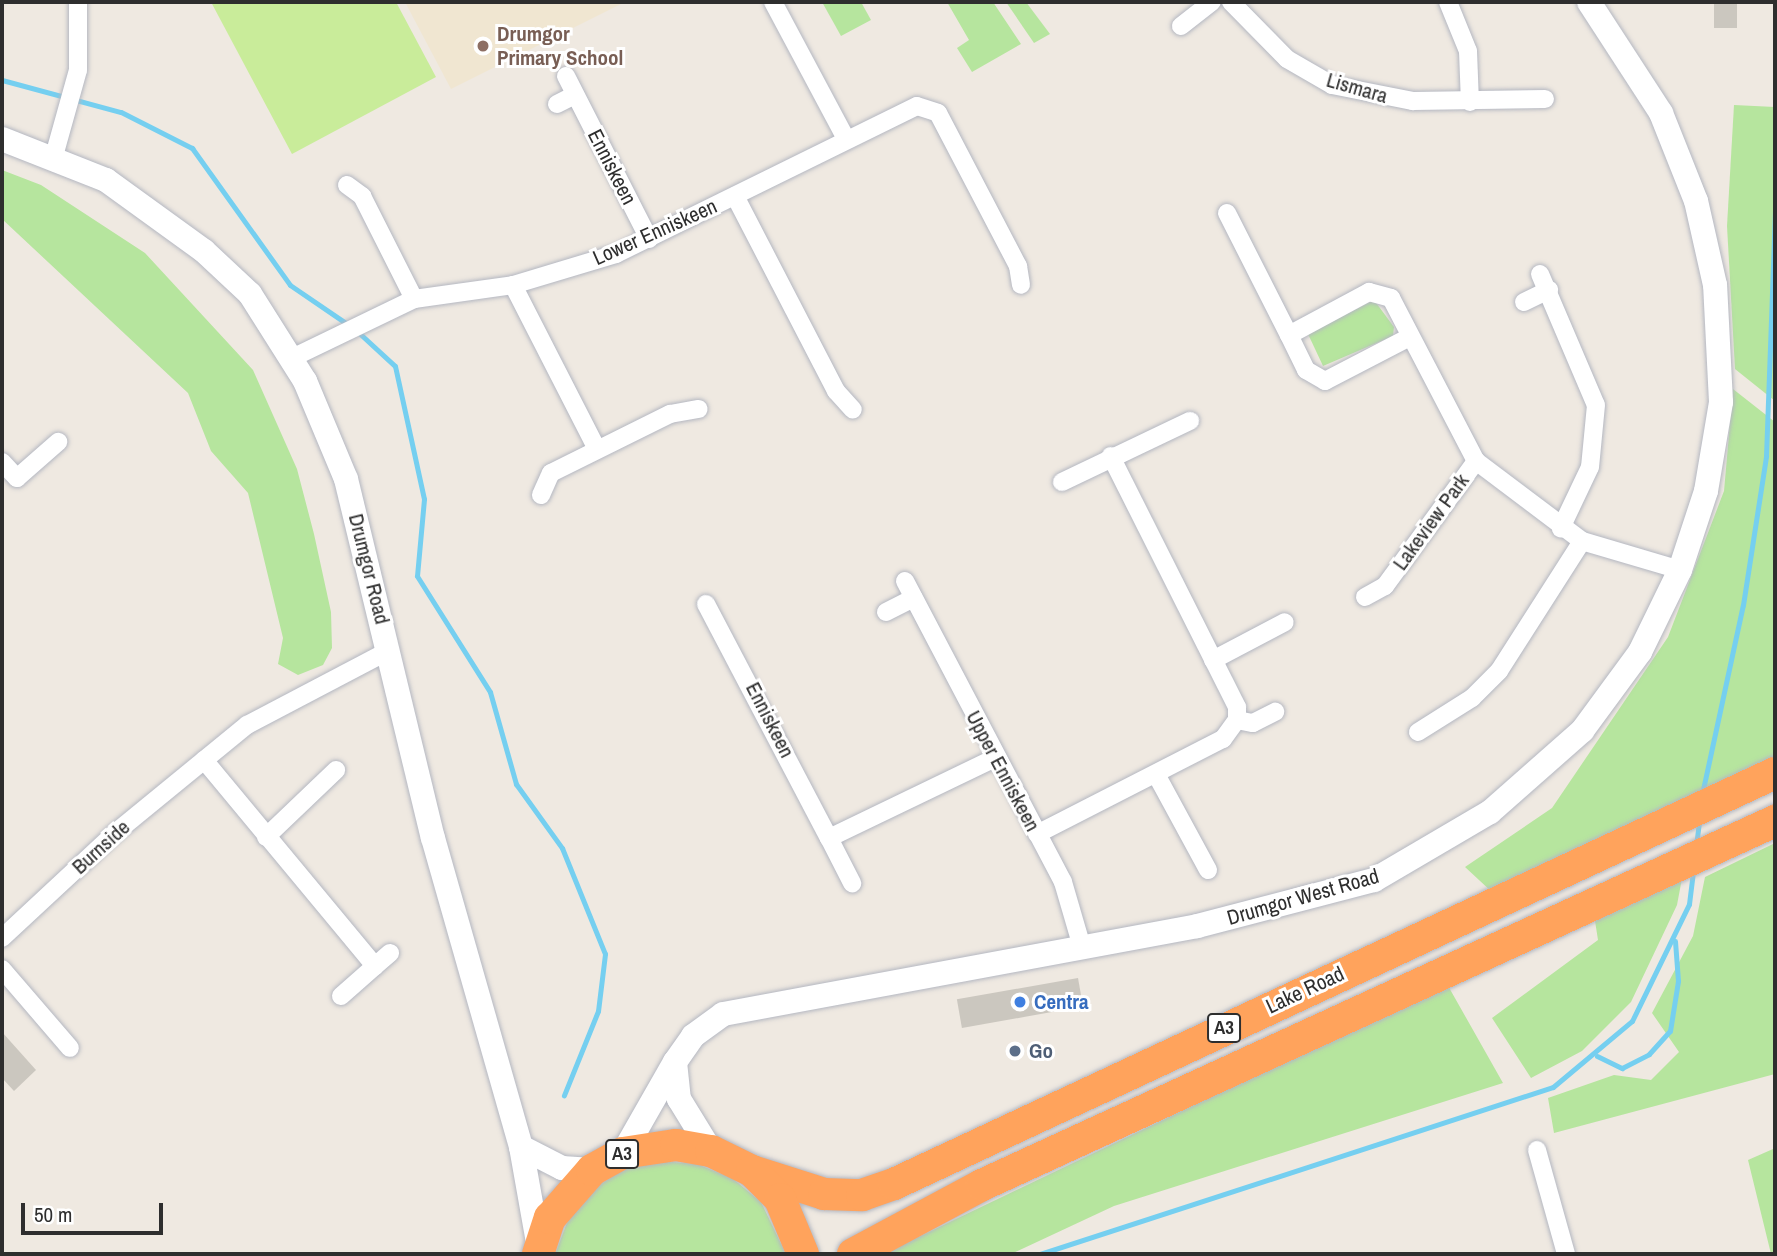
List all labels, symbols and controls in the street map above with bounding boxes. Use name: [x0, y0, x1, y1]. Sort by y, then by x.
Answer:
place label: Drumgor Primary School: [497, 21, 623, 71]
marker: Drumgor Primary School: [475, 38, 491, 54]
street label: Lismara: [1324, 67, 1390, 109]
street label: Enniskeen: [582, 125, 642, 209]
street label: Lower Enniskeen: [589, 193, 721, 271]
street label: Lakeview Park: [1388, 469, 1474, 575]
street label: Drumgor Road: [343, 511, 395, 627]
street label: Enniskeen: [740, 678, 800, 762]
street label: Upper Enniskeen: [961, 706, 1045, 836]
street label: Burnside: [67, 815, 135, 879]
street label: Drumgor West Road: [1224, 863, 1382, 931]
street label: Lake Road: [1262, 961, 1348, 1019]
place label: Centra: [1034, 989, 1089, 1015]
marker: Centra: [1012, 994, 1028, 1010]
road number: A3: [1206, 1012, 1242, 1044]
place label: Go: [1029, 1038, 1053, 1064]
marker: Go: [1007, 1043, 1023, 1059]
road number: A3: [604, 1138, 640, 1170]
scale bar: [24, 1190, 166, 1234]
text: 50 m: [34, 1200, 72, 1229]

